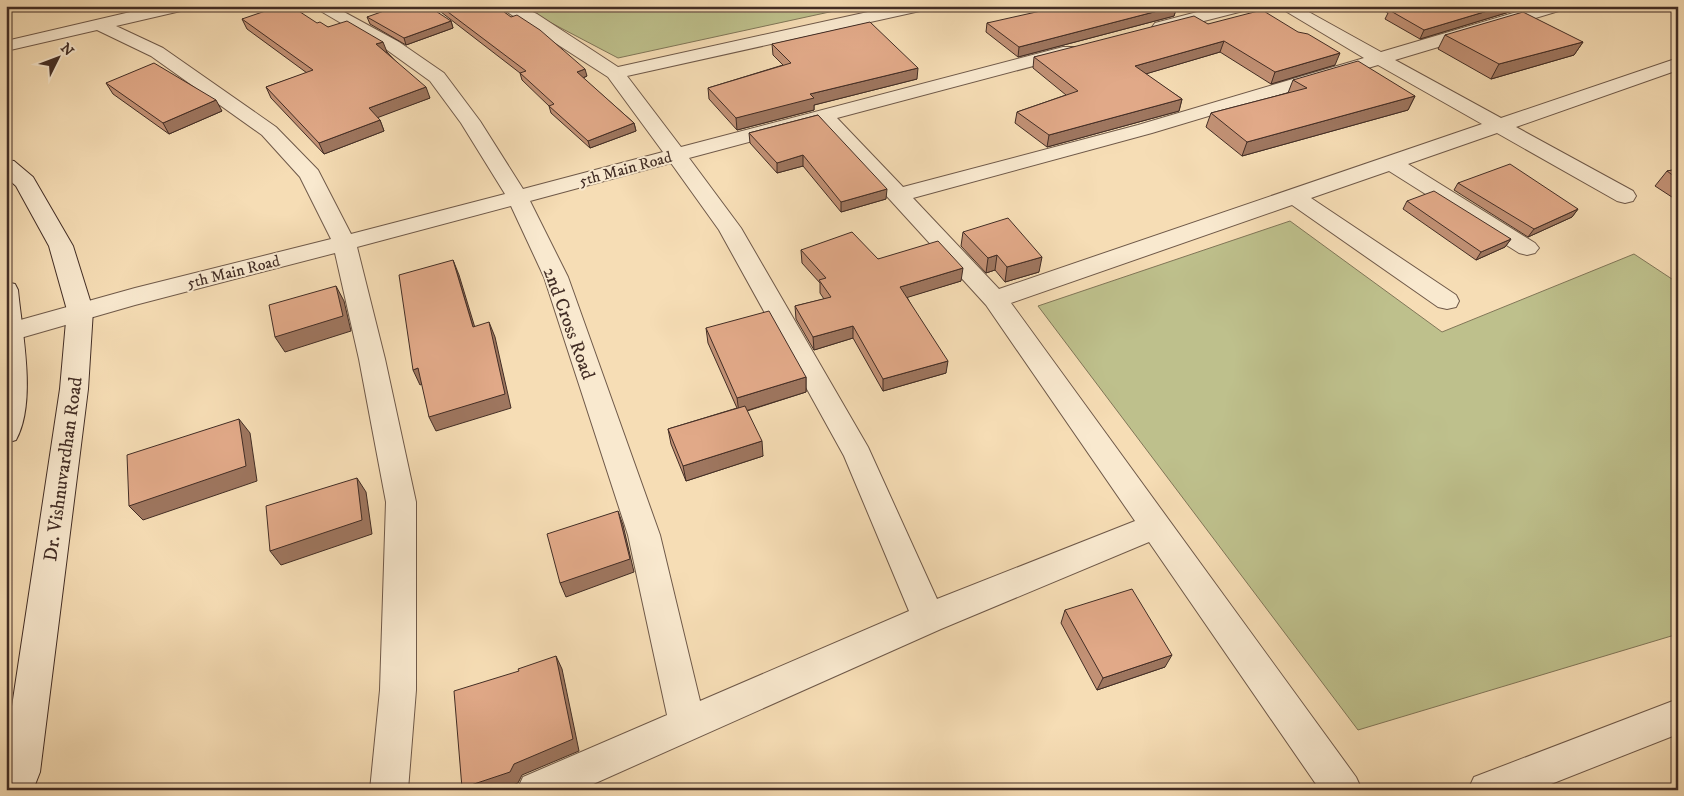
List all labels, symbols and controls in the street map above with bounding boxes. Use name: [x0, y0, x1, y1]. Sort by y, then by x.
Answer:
north arrow: [32, 32, 82, 82]
text: N: [56, 40, 78, 61]
street label: 5th Main Road: [577, 147, 674, 191]
street label: 5th Main Road: [185, 251, 282, 293]
street label: 2nd Cross Road: [538, 264, 600, 383]
street label: Dr. Vishnuvardhan Road: [39, 375, 88, 563]

